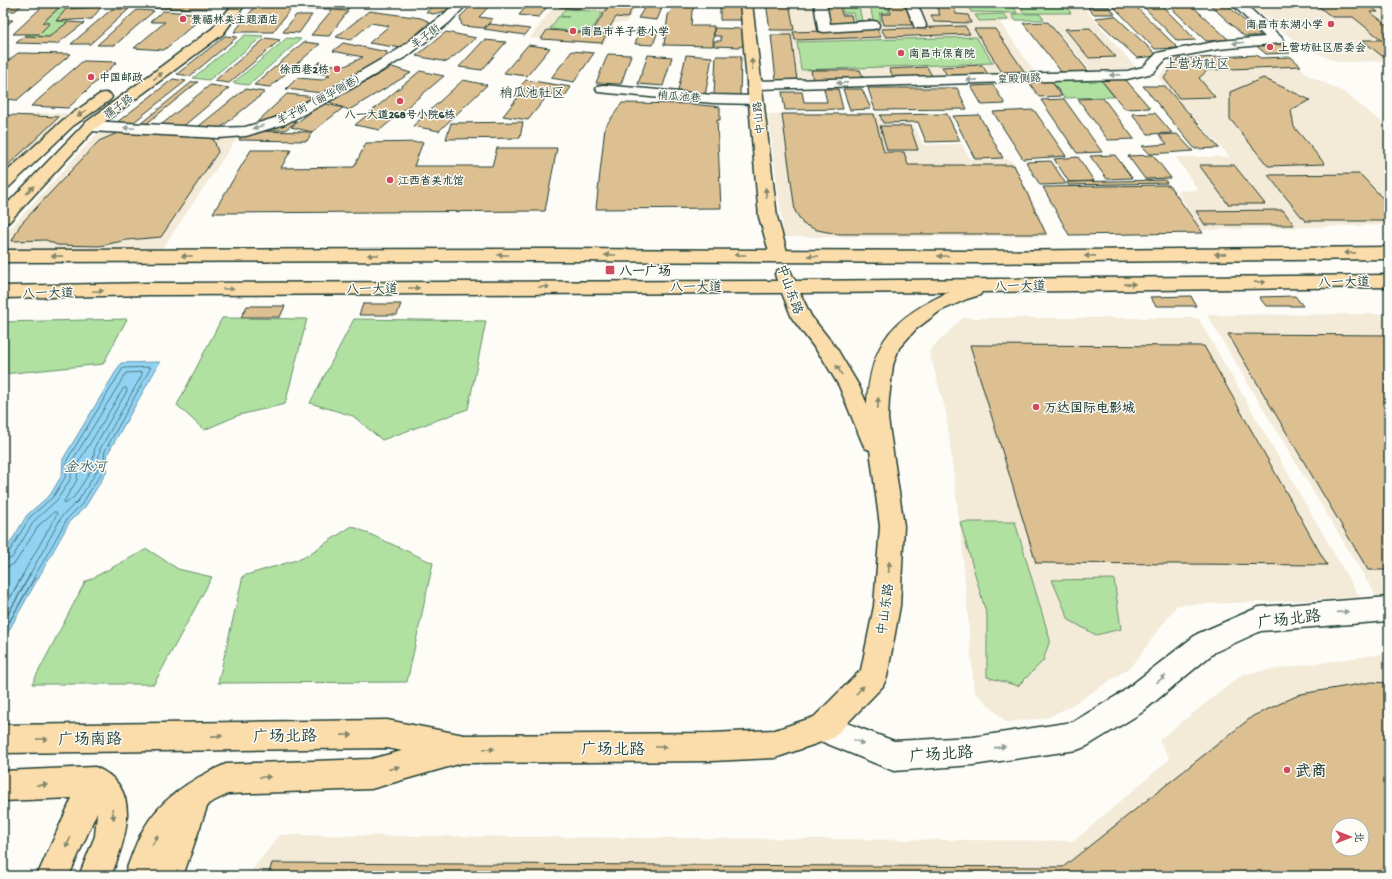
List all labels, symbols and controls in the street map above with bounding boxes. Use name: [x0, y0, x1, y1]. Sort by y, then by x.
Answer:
marker: 景福林美主题酒店: [178, 14, 188, 24]
place label: 景福林美主题酒店: [191, 14, 279, 27]
place label: 南昌市东湖小学: [1246, 19, 1323, 32]
marker: 南昌市东湖小学: [1326, 19, 1336, 29]
street label: 羊子街: [409, 21, 444, 52]
marker: 南昌市羊子巷小学: [568, 26, 578, 36]
place label: 南昌市羊子巷小学: [581, 26, 669, 39]
one-way arrow: [1232, 40, 1244, 47]
marker: 上营坊社区居委会: [1265, 42, 1275, 52]
place label: 上营坊社区居委会: [1278, 42, 1366, 55]
marker: 南昌市保育院: [896, 48, 906, 58]
place label: 南昌市保育院: [909, 48, 975, 61]
district label: 上营坊社区: [1164, 57, 1230, 73]
one-way arrow: [749, 58, 756, 70]
place label: 徐西巷2栋: [280, 63, 329, 77]
marker: 徐西巷2栋: [332, 64, 342, 74]
street label: 羊子街（丽华侧巷）: [275, 70, 368, 128]
marker: 中国邮政: [86, 72, 96, 82]
place label: 中国邮政: [99, 72, 143, 85]
one-way arrow: [153, 72, 163, 80]
street label: 皇殿侧路: [997, 72, 1041, 87]
one-way arrow: [1108, 72, 1121, 78]
one-way arrow: [965, 77, 978, 83]
one-way arrow: [835, 80, 848, 86]
district label: 梢瓜池社区: [499, 86, 565, 102]
street label: 梢瓜池巷: [656, 89, 701, 106]
street label: 孺子路: [102, 92, 136, 122]
marker: 八一大道268号小院6栋: [395, 96, 405, 106]
street label: 中山路: [751, 101, 768, 135]
one-way arrow: [77, 109, 87, 117]
place label: 八一大道268号小院6栋: [345, 109, 455, 122]
one-way arrow: [123, 125, 135, 132]
one-way arrow: [252, 125, 264, 131]
marker: 江西省美术馆: [385, 175, 395, 185]
place label: 江西省美术馆: [398, 175, 464, 188]
one-way arrow: [25, 185, 35, 195]
one-way arrow: [763, 187, 769, 199]
one-way arrow: [1343, 250, 1356, 256]
one-way arrow: [1213, 251, 1226, 257]
one-way arrow: [366, 252, 379, 258]
one-way arrow: [496, 252, 509, 258]
one-way arrow: [603, 252, 616, 258]
one-way arrow: [733, 252, 746, 258]
one-way arrow: [50, 253, 63, 259]
one-way arrow: [180, 253, 193, 259]
one-way arrow: [806, 253, 819, 259]
one-way arrow: [936, 253, 949, 259]
one-way arrow: [1083, 253, 1096, 259]
street label: 中山东路: [773, 263, 806, 317]
marker: 八一广场: [604, 264, 616, 276]
place label: 八一广场: [619, 264, 671, 280]
street label: 八一大道: [1318, 275, 1370, 291]
street label: 八一大道: [994, 279, 1046, 295]
one-way arrow: [1254, 279, 1267, 285]
street label: 八一大道: [670, 280, 722, 296]
one-way arrow: [1124, 281, 1137, 287]
street label: 八一大道: [346, 282, 398, 298]
one-way arrow: [538, 284, 551, 290]
one-way arrow: [408, 285, 421, 291]
street label: 八一大道: [22, 286, 74, 302]
one-way arrow: [222, 286, 235, 292]
one-way arrow: [92, 287, 104, 294]
one-way arrow: [835, 365, 843, 375]
one-way arrow: [874, 397, 881, 409]
place label: 万达国际电影城: [1044, 401, 1135, 417]
marker: 万达国际电影城: [1031, 402, 1041, 412]
water label: 金水河: [64, 459, 108, 477]
one-way arrow: [886, 561, 893, 573]
street label: 中山东路: [874, 582, 898, 636]
street label: 广场北路: [1256, 606, 1322, 635]
one-way arrow: [1337, 609, 1349, 616]
one-way arrow: [1156, 675, 1166, 683]
one-way arrow: [855, 685, 865, 695]
street label: 广场北路: [253, 726, 317, 749]
street label: 广场南路: [58, 729, 122, 752]
one-way arrow: [341, 732, 354, 738]
one-way arrow: [211, 733, 224, 739]
one-way arrow: [36, 735, 48, 742]
street label: 广场北路: [581, 740, 645, 761]
one-way arrow: [854, 740, 866, 746]
street label: 广场北路: [909, 743, 974, 768]
one-way arrow: [655, 744, 668, 750]
one-way arrow: [994, 744, 1006, 750]
one-way arrow: [483, 746, 496, 752]
place label: 武商: [1295, 762, 1327, 783]
one-way arrow: [389, 765, 401, 771]
marker: 武商: [1282, 765, 1292, 775]
one-way arrow: [259, 774, 271, 781]
one-way arrow: [36, 781, 48, 788]
one-way arrow: [110, 808, 116, 821]
north arrow: [1330, 817, 1370, 857]
text: 北: [1352, 832, 1364, 843]
one-way arrow: [152, 834, 158, 846]
one-way arrow: [65, 838, 71, 849]

